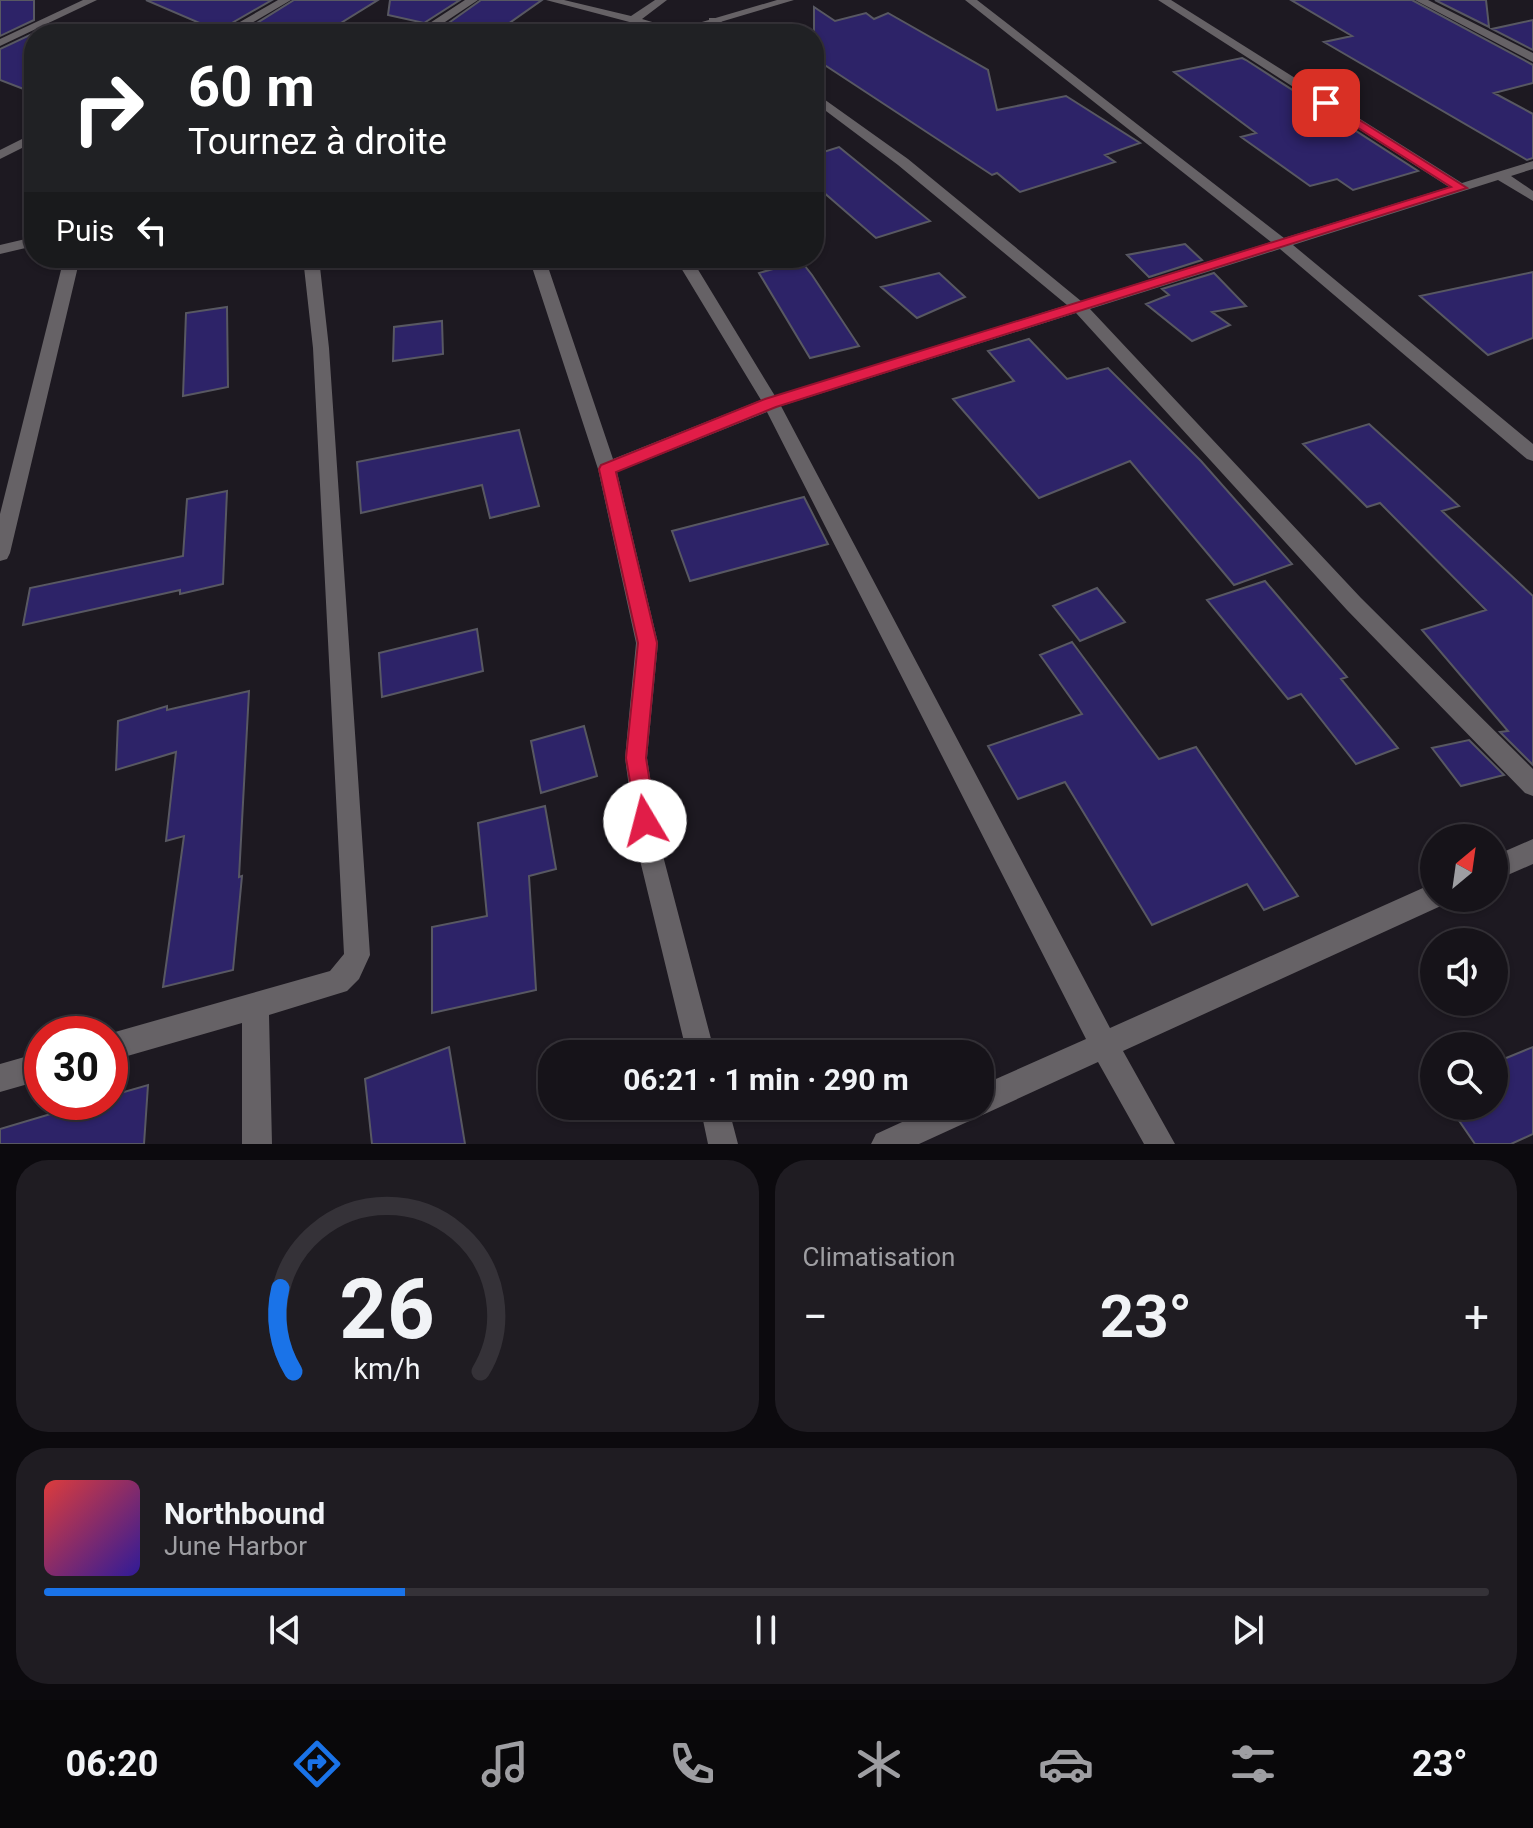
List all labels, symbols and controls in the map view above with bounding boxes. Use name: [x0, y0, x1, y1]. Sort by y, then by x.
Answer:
text: 60 m: [188, 54, 315, 120]
icon: right: [56, 56, 160, 160]
pin: [1292, 69, 1360, 137]
icon: arrive: [1304, 81, 1348, 125]
text: Tournez à droite: [188, 121, 447, 163]
icon: left: [130, 208, 174, 252]
text: Puis: [56, 213, 114, 248]
position arrow: [603, 779, 687, 863]
north arrow: [1420, 824, 1508, 912]
map controls: [1420, 824, 1508, 1120]
button: sound: [1420, 928, 1508, 1016]
speed limit sign: 30: [24, 1016, 128, 1120]
button: search: [1420, 1032, 1508, 1120]
text: 06:21 · 1 min · 290 m: [623, 1062, 909, 1097]
text: Climatisation: [803, 1242, 955, 1272]
text: 26: [340, 1261, 435, 1358]
text: 23°: [1100, 1281, 1192, 1352]
text: −: [803, 1291, 828, 1343]
text: +: [1464, 1291, 1489, 1343]
text: km/h: [354, 1352, 421, 1386]
text: Northbound: [164, 1496, 325, 1531]
text: June Harbor: [164, 1531, 307, 1561]
icon: previous: [263, 1608, 307, 1652]
icon: pause: [744, 1608, 788, 1652]
icon: next: [1226, 1608, 1270, 1652]
icon: directions: [289, 1736, 345, 1792]
icon: music: [477, 1736, 533, 1792]
icon: phone: [664, 1736, 720, 1792]
icon: climate: [851, 1736, 907, 1792]
icon: car: [1038, 1736, 1094, 1792]
icon: filters: [1225, 1736, 1281, 1792]
text: 06:20: [66, 1743, 158, 1785]
text: 23°: [1412, 1743, 1467, 1785]

